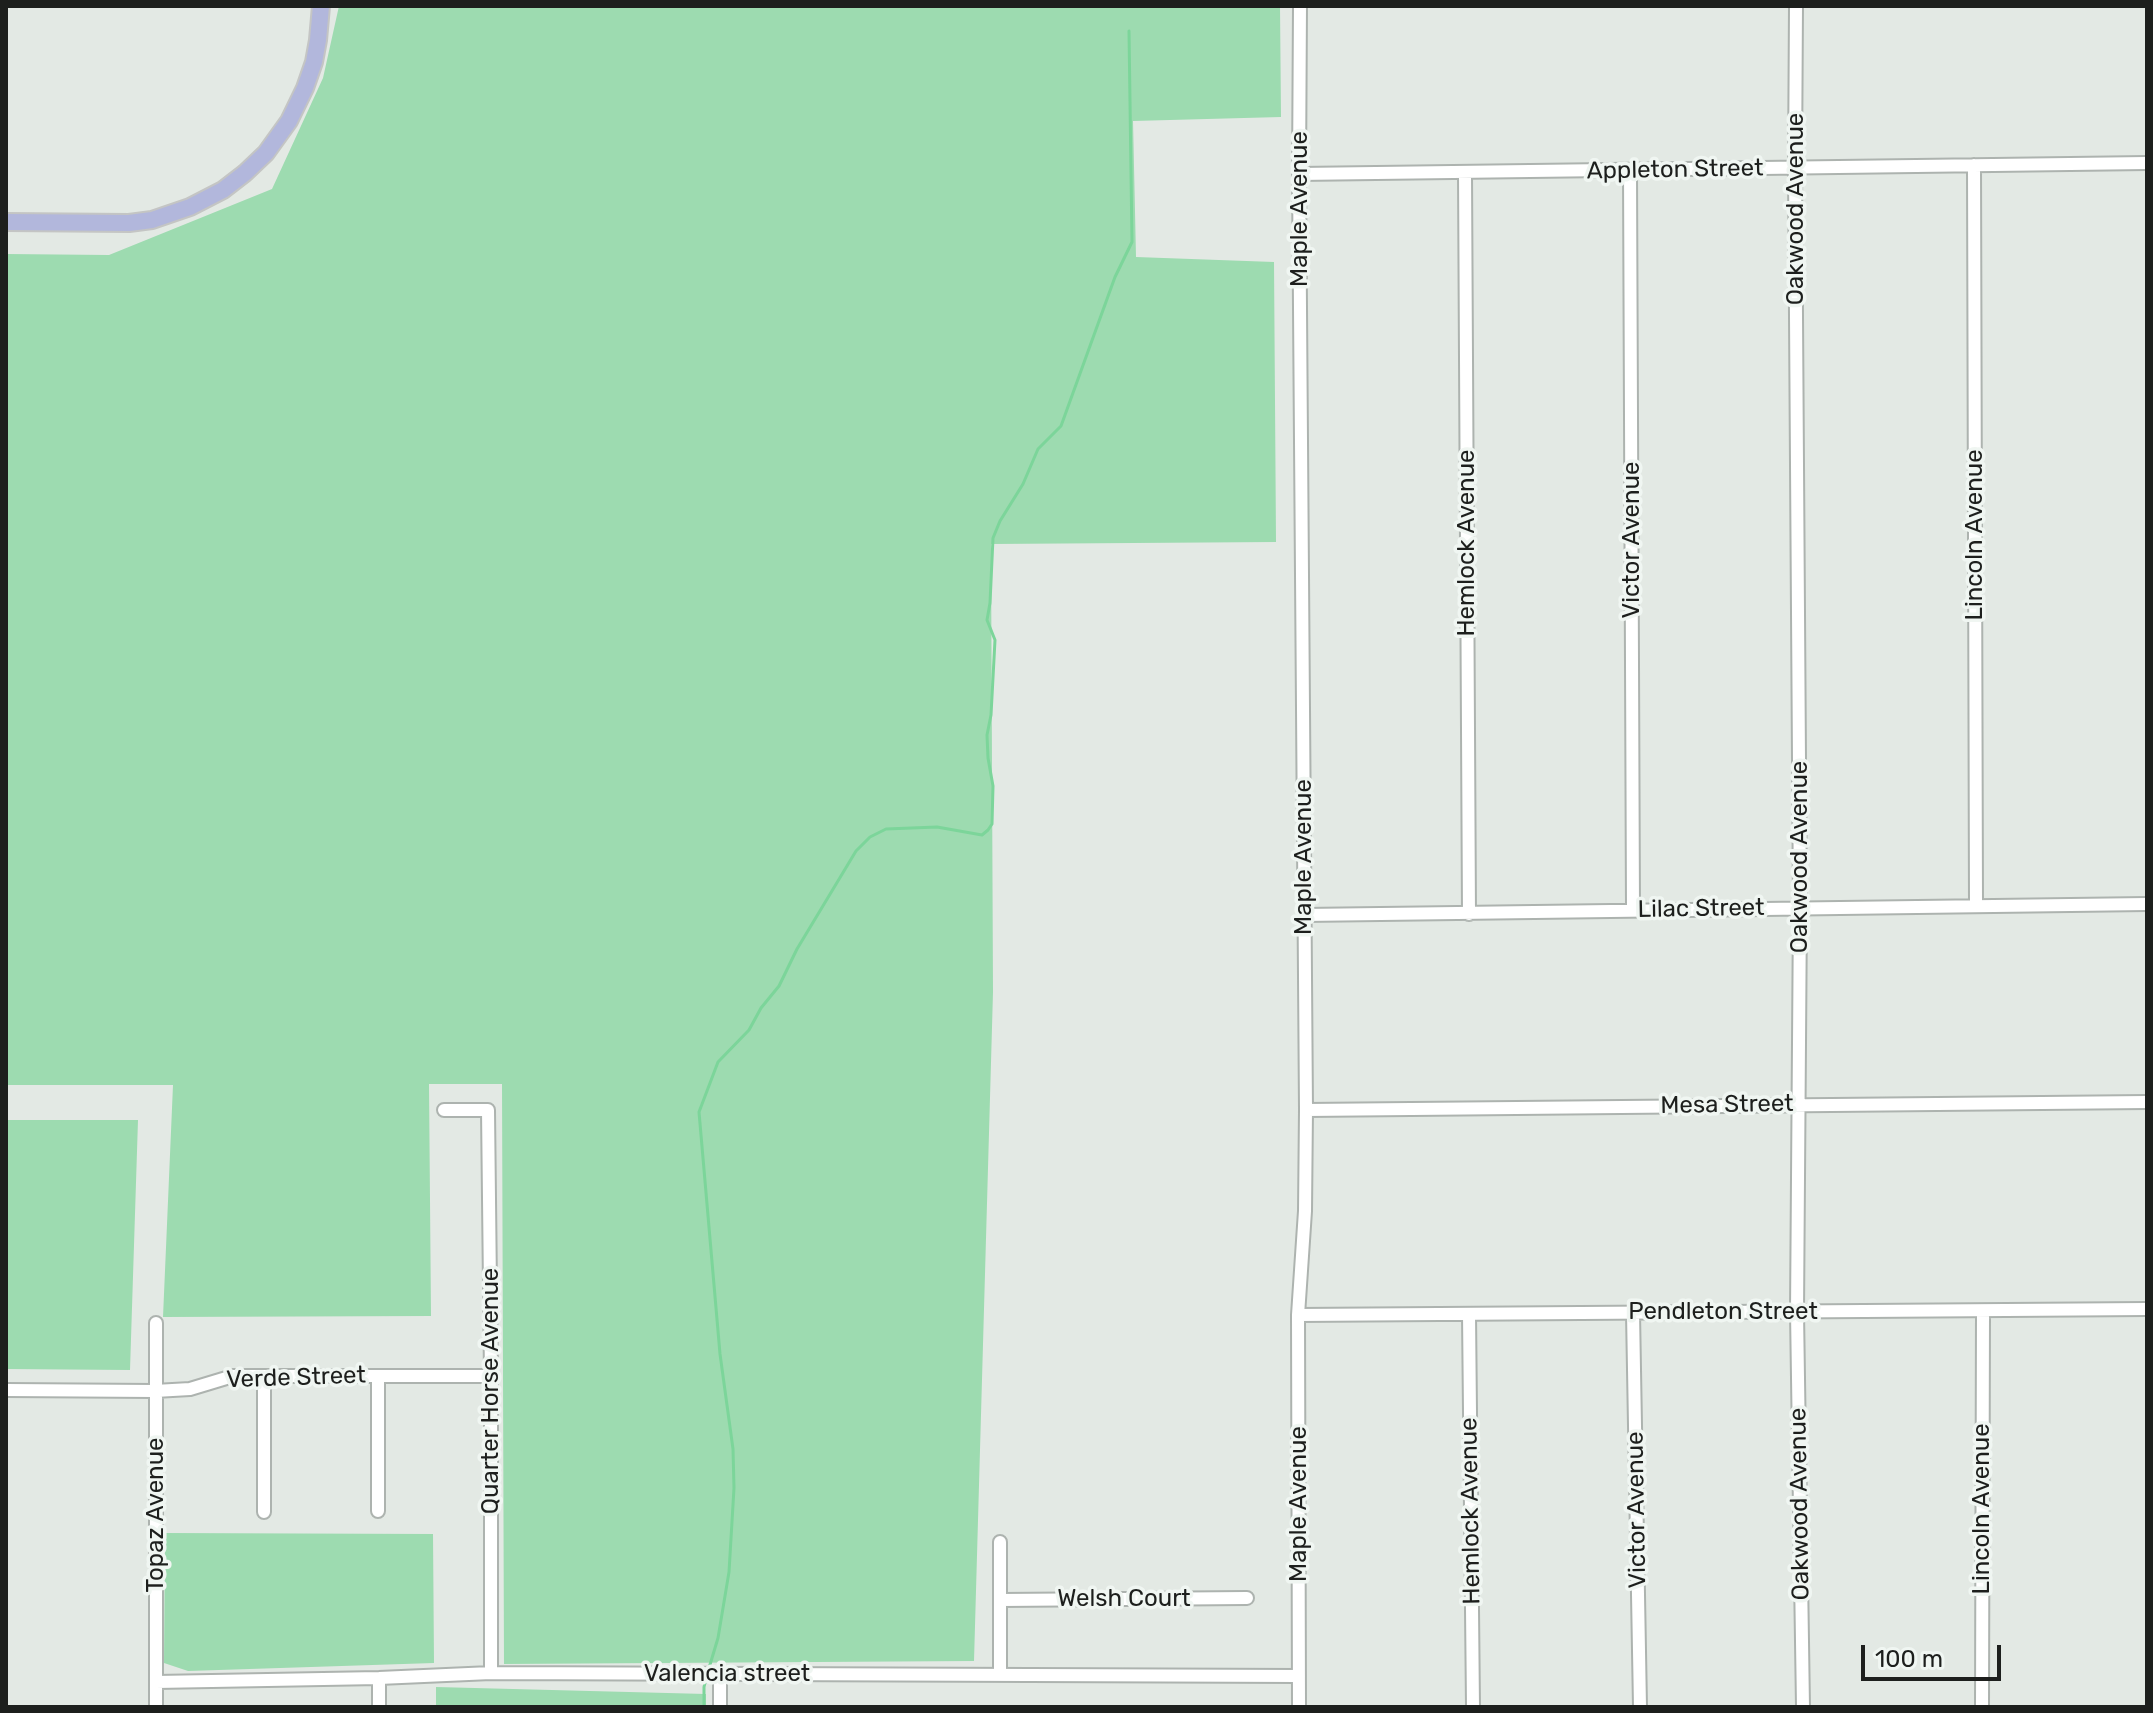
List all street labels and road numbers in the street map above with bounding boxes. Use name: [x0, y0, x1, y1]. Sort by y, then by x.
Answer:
street label: Oakwood Avenue: [1782, 113, 1810, 305]
street label: Maple Avenue: [1286, 131, 1314, 287]
street label: Appleton Street: [1586, 154, 1764, 186]
street label: Hemlock Avenue: [1453, 449, 1481, 637]
street label: Lincoln Avenue: [1961, 449, 1989, 621]
street label: Victor Avenue: [1618, 462, 1646, 618]
street label: Oakwood Avenue: [1786, 761, 1814, 953]
street label: Maple Avenue: [1290, 779, 1318, 935]
street label: Lilac Street: [1637, 893, 1765, 925]
street label: Mesa Street: [1660, 1089, 1794, 1121]
street label: Quarter Horse Avenue: [477, 1268, 505, 1514]
street label: Pendleton Street: [1628, 1298, 1818, 1326]
street label: Verde Street: [226, 1361, 366, 1395]
street label: Oakwood Avenue: [1784, 1407, 1816, 1601]
street label: Hemlock Avenue: [1455, 1417, 1487, 1605]
street label: Lincoln Avenue: [1968, 1423, 1996, 1595]
street label: Maple Avenue: [1285, 1426, 1313, 1582]
street label: Victor Avenue: [1621, 1431, 1653, 1589]
street label: Topaz Avenue: [142, 1437, 170, 1593]
street label: Welsh Court: [1057, 1585, 1191, 1613]
street label: Valencia street: [644, 1660, 810, 1688]

